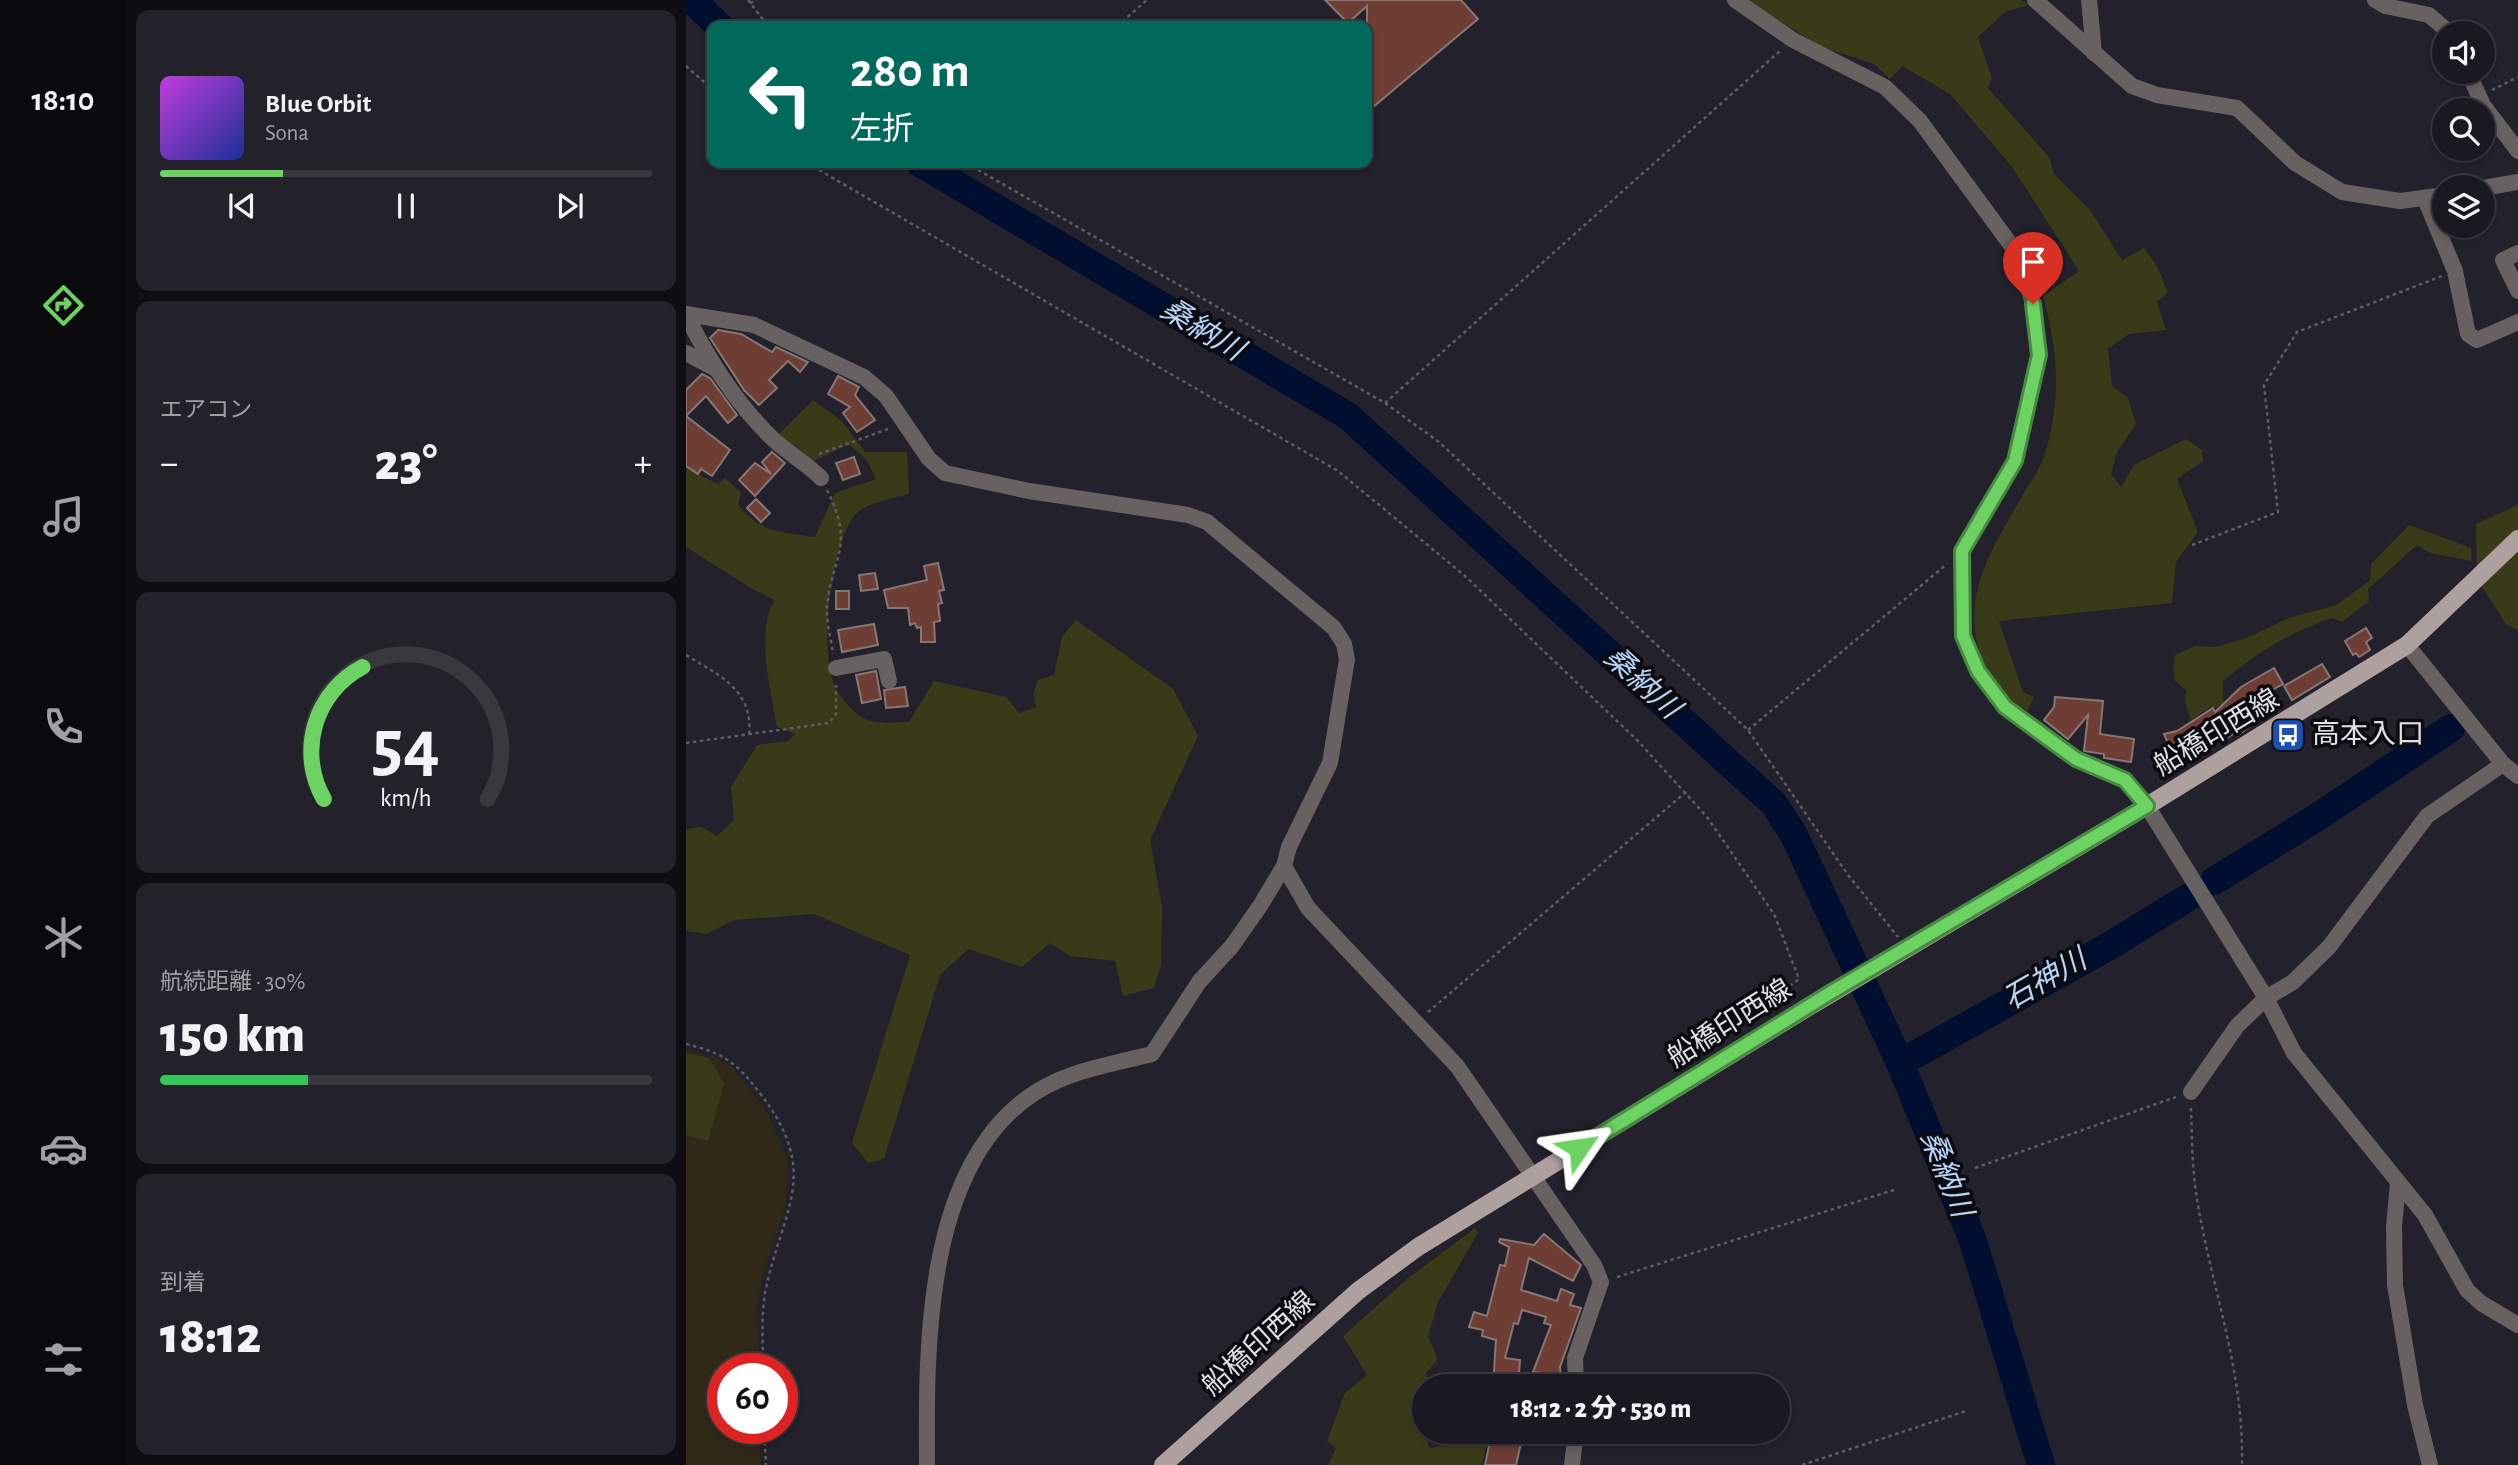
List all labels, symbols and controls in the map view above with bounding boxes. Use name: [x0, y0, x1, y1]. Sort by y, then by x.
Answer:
map controls: [2432, 21, 2495, 238]
button: sound: [2432, 21, 2495, 84]
text: 280 m: [850, 47, 970, 96]
icon: left: [735, 49, 826, 140]
text: 18:10: [32, 84, 94, 116]
text: Blue Orbit: [265, 91, 371, 117]
button: search: [2432, 98, 2495, 161]
text: 左折: [850, 113, 914, 145]
text: Sona: [265, 122, 309, 145]
button: layers: [2432, 175, 2495, 238]
icon: previous: [223, 187, 261, 225]
icon: pause: [387, 187, 425, 225]
icon: next: [551, 187, 589, 225]
pin: [2003, 232, 2063, 304]
icon: arrive: [2014, 243, 2052, 281]
icon: directions: [39, 281, 88, 330]
water label: 桑納川: [1156, 292, 1252, 368]
text: エアコン: [160, 399, 252, 422]
text: 23°: [375, 437, 437, 489]
text: −: [160, 445, 178, 483]
text: +: [634, 445, 652, 483]
icon: music: [39, 492, 88, 541]
water label: 桑納川: [1599, 640, 1689, 726]
street label: 船橋印西線: [2149, 683, 2284, 781]
icon: phone: [39, 702, 88, 751]
text: 54: [372, 711, 440, 784]
bus stop icon: 高本入口: [2269, 716, 2307, 754]
place label: 高本入口: [2312, 719, 2424, 749]
text: km/h: [380, 785, 432, 810]
icon: climate: [39, 913, 88, 962]
water label: 石神川: [1998, 941, 2094, 1015]
text: 航続距離 · 30%: [160, 971, 305, 994]
street label: 船橋印西線: [1662, 973, 1797, 1073]
text: 150 km: [160, 1009, 305, 1061]
position arrow: [1542, 1111, 1616, 1185]
icon: car: [39, 1124, 88, 1173]
water label: 桑納川: [1915, 1126, 1980, 1224]
text: 到着: [160, 1272, 206, 1295]
street label: 船橋印西線: [1196, 1285, 1320, 1401]
text: 18:12: [160, 1310, 261, 1362]
icon: filters: [39, 1335, 88, 1384]
speed limit sign: 60: [707, 1353, 798, 1444]
text: 18:12 · 2 分 · 530 m: [1511, 1396, 1691, 1422]

